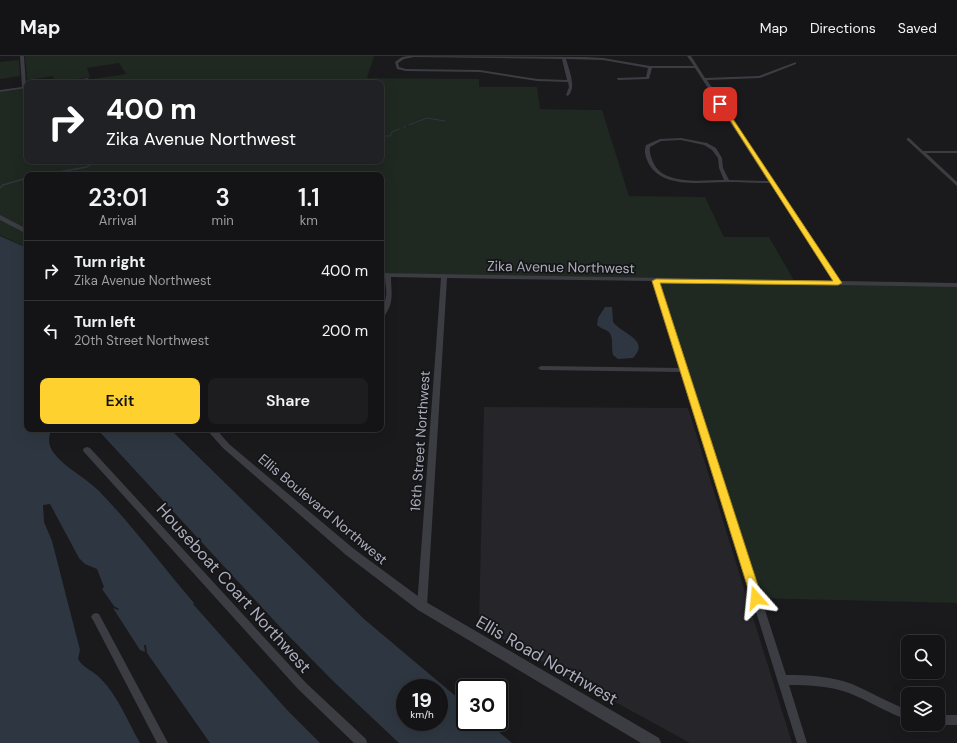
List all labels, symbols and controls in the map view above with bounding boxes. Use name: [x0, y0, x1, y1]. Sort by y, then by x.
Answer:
text: Map: [20, 15, 60, 40]
text: Map: [760, 19, 788, 37]
text: Directions: [810, 19, 876, 37]
text: Saved: [898, 19, 937, 37]
pin: [703, 87, 737, 121]
text: 400 m: [106, 91, 197, 128]
icon: arrive: [709, 93, 731, 115]
icon: right: [40, 96, 92, 148]
text: Zika Avenue Northwest: [106, 127, 296, 151]
text: 23:01: [88, 182, 147, 213]
text: 3: [216, 182, 230, 213]
text: 1.1: [298, 182, 320, 213]
text: Arrival: [99, 212, 137, 229]
text: min: [212, 212, 234, 229]
text: km: [300, 212, 318, 229]
text: Turn right: [74, 252, 145, 272]
street label: Zika Avenue Northwest: [487, 257, 635, 277]
icon: right: [40, 260, 62, 282]
text: 400 m: [321, 261, 368, 281]
text: Zika Avenue Northwest: [74, 272, 211, 289]
text: Turn left: [74, 312, 135, 332]
icon: left: [40, 320, 62, 342]
text: 200 m: [322, 321, 368, 341]
text: 20th Street Northwest: [74, 332, 209, 349]
street label: 16th Street Northwest: [406, 370, 434, 512]
button: Exit: [40, 378, 200, 424]
button: Share: [208, 378, 368, 424]
street label: Ellis Boulevard Northwest: [255, 450, 391, 568]
street label: Houseboat Coart Northwest: [152, 498, 316, 678]
position arrow: [735, 577, 777, 619]
street label: Ellis Road Northwest: [472, 610, 622, 710]
map controls: [901, 635, 945, 731]
button: search: [901, 635, 945, 679]
speed limit sign: 30: [456, 679, 508, 731]
text: 19: [412, 687, 432, 713]
button: layers: [901, 687, 945, 731]
text: km/h: [410, 708, 434, 721]

